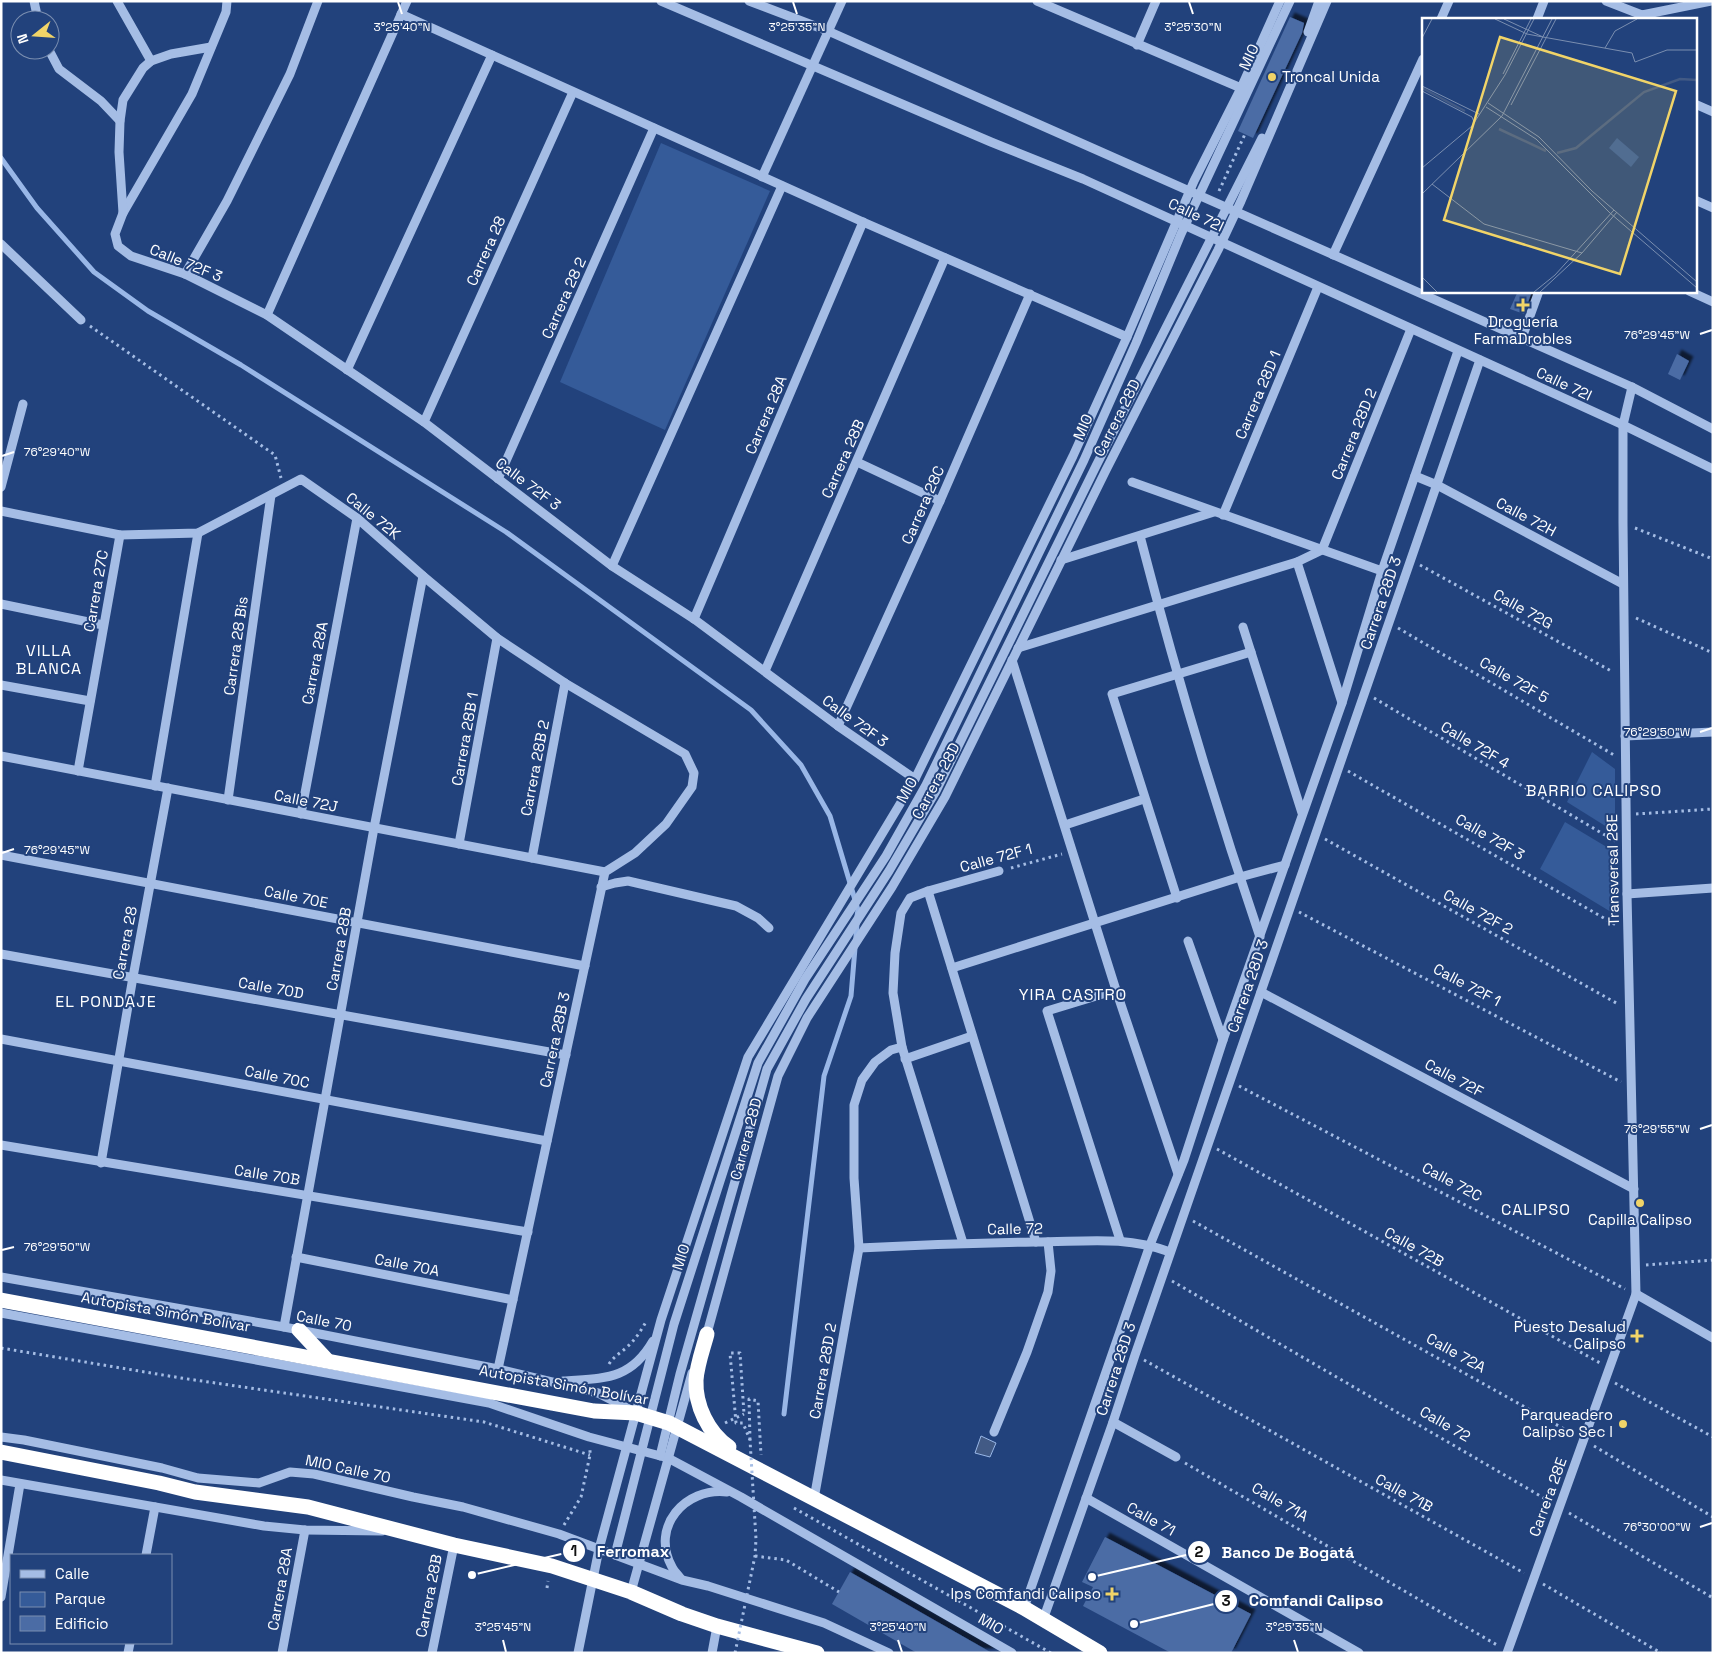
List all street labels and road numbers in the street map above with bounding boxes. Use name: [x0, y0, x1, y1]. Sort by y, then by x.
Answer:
street label: MIO: [1234, 41, 1263, 73]
street label: Calle 72I: [1165, 193, 1227, 236]
street label: Carrera 28: [462, 213, 509, 289]
street label: Calle 72F 3: [147, 239, 225, 286]
street label: Carrera 28 2: [537, 254, 590, 342]
street label: Carrera 28D 1: [1230, 348, 1285, 442]
street label: Calle 72I: [1533, 362, 1595, 405]
street label: Carrera 28A: [740, 372, 791, 457]
street label: Carrera 28D: [1089, 376, 1144, 460]
street label: Carrera 28D 2: [1327, 385, 1381, 482]
street label: MIO: [1068, 411, 1097, 443]
street label: Carrera 28B: [817, 416, 868, 501]
street label: Calle 72F 3: [492, 453, 565, 514]
street label: Carrera 28C: [897, 463, 948, 547]
street label: Calle 72K: [342, 488, 404, 543]
street label: Calle 72H: [1493, 493, 1560, 540]
street label: Carrera 27C: [79, 548, 112, 633]
street label: Carrera 28D 3: [1356, 554, 1405, 652]
street label: Calle 72G: [1490, 584, 1557, 633]
street label: Carrera 28 Bis: [219, 595, 252, 697]
street label: Carrera 28A: [297, 619, 332, 706]
street label: Calle 72F 5: [1476, 652, 1552, 707]
street label: Calle 72F 3: [819, 690, 892, 751]
street label: Carrera 28B 1: [447, 691, 482, 787]
street label: Calle 72F 4: [1437, 717, 1513, 773]
street label: Carrera 28B 2: [516, 718, 553, 817]
street label: Carrera 28D: [907, 739, 964, 822]
street label: MIO: [892, 773, 921, 806]
street label: Calle 72J: [273, 785, 340, 816]
street label: Calle 72F 3: [1452, 809, 1528, 864]
street label: Transversal 28E: [1602, 814, 1623, 926]
street label: Calle 72F 1: [958, 839, 1034, 876]
street label: Calle 70E: [263, 881, 330, 912]
street label: Calle 72F 2: [1440, 885, 1516, 938]
street label: Carrera 28: [108, 905, 141, 981]
street label: Carrera 28B: [322, 906, 355, 992]
street label: Carrera 28D 3: [1223, 937, 1272, 1035]
street label: Calle 72F 1: [1430, 959, 1504, 1010]
street label: Calle 70D: [237, 972, 305, 1003]
street label: Carrera 28B 3: [535, 990, 574, 1089]
street label: Calle 72F: [1422, 1054, 1487, 1101]
street label: Calle 70C: [243, 1061, 311, 1092]
street label: Carrera 28D: [725, 1096, 766, 1182]
street label: Calle 72C: [1419, 1158, 1486, 1205]
street label: Calle 70B: [233, 1160, 301, 1189]
street label: Calle 72: [987, 1219, 1043, 1238]
street label: Calle 72B: [1381, 1222, 1448, 1271]
street label: MIO: [667, 1241, 694, 1272]
street label: Calle 70A: [373, 1249, 442, 1280]
street label: Autopista Simón Bolívar: [80, 1287, 253, 1336]
street label: Calle 70: [295, 1306, 354, 1335]
street label: Carrera 28D 3: [1091, 1320, 1140, 1418]
street label: Carrera 28D 2: [805, 1321, 840, 1420]
street label: Calle 72A: [1423, 1328, 1490, 1377]
street label: Autopista Simón Bolívar: [478, 1360, 651, 1409]
street label: Calle 72: [1416, 1401, 1474, 1446]
street label: MIO Calle 70: [304, 1450, 393, 1487]
street label: Carrera 28E: [1524, 1455, 1571, 1539]
street label: Calle 71B: [1372, 1469, 1436, 1516]
street label: Calle 71A: [1248, 1478, 1312, 1526]
street label: Calle 71: [1123, 1497, 1179, 1540]
street label: Carrera 28A: [263, 1545, 296, 1632]
street label: Carrera 28B: [411, 1553, 446, 1639]
street label: MIO: [975, 1609, 1008, 1638]

